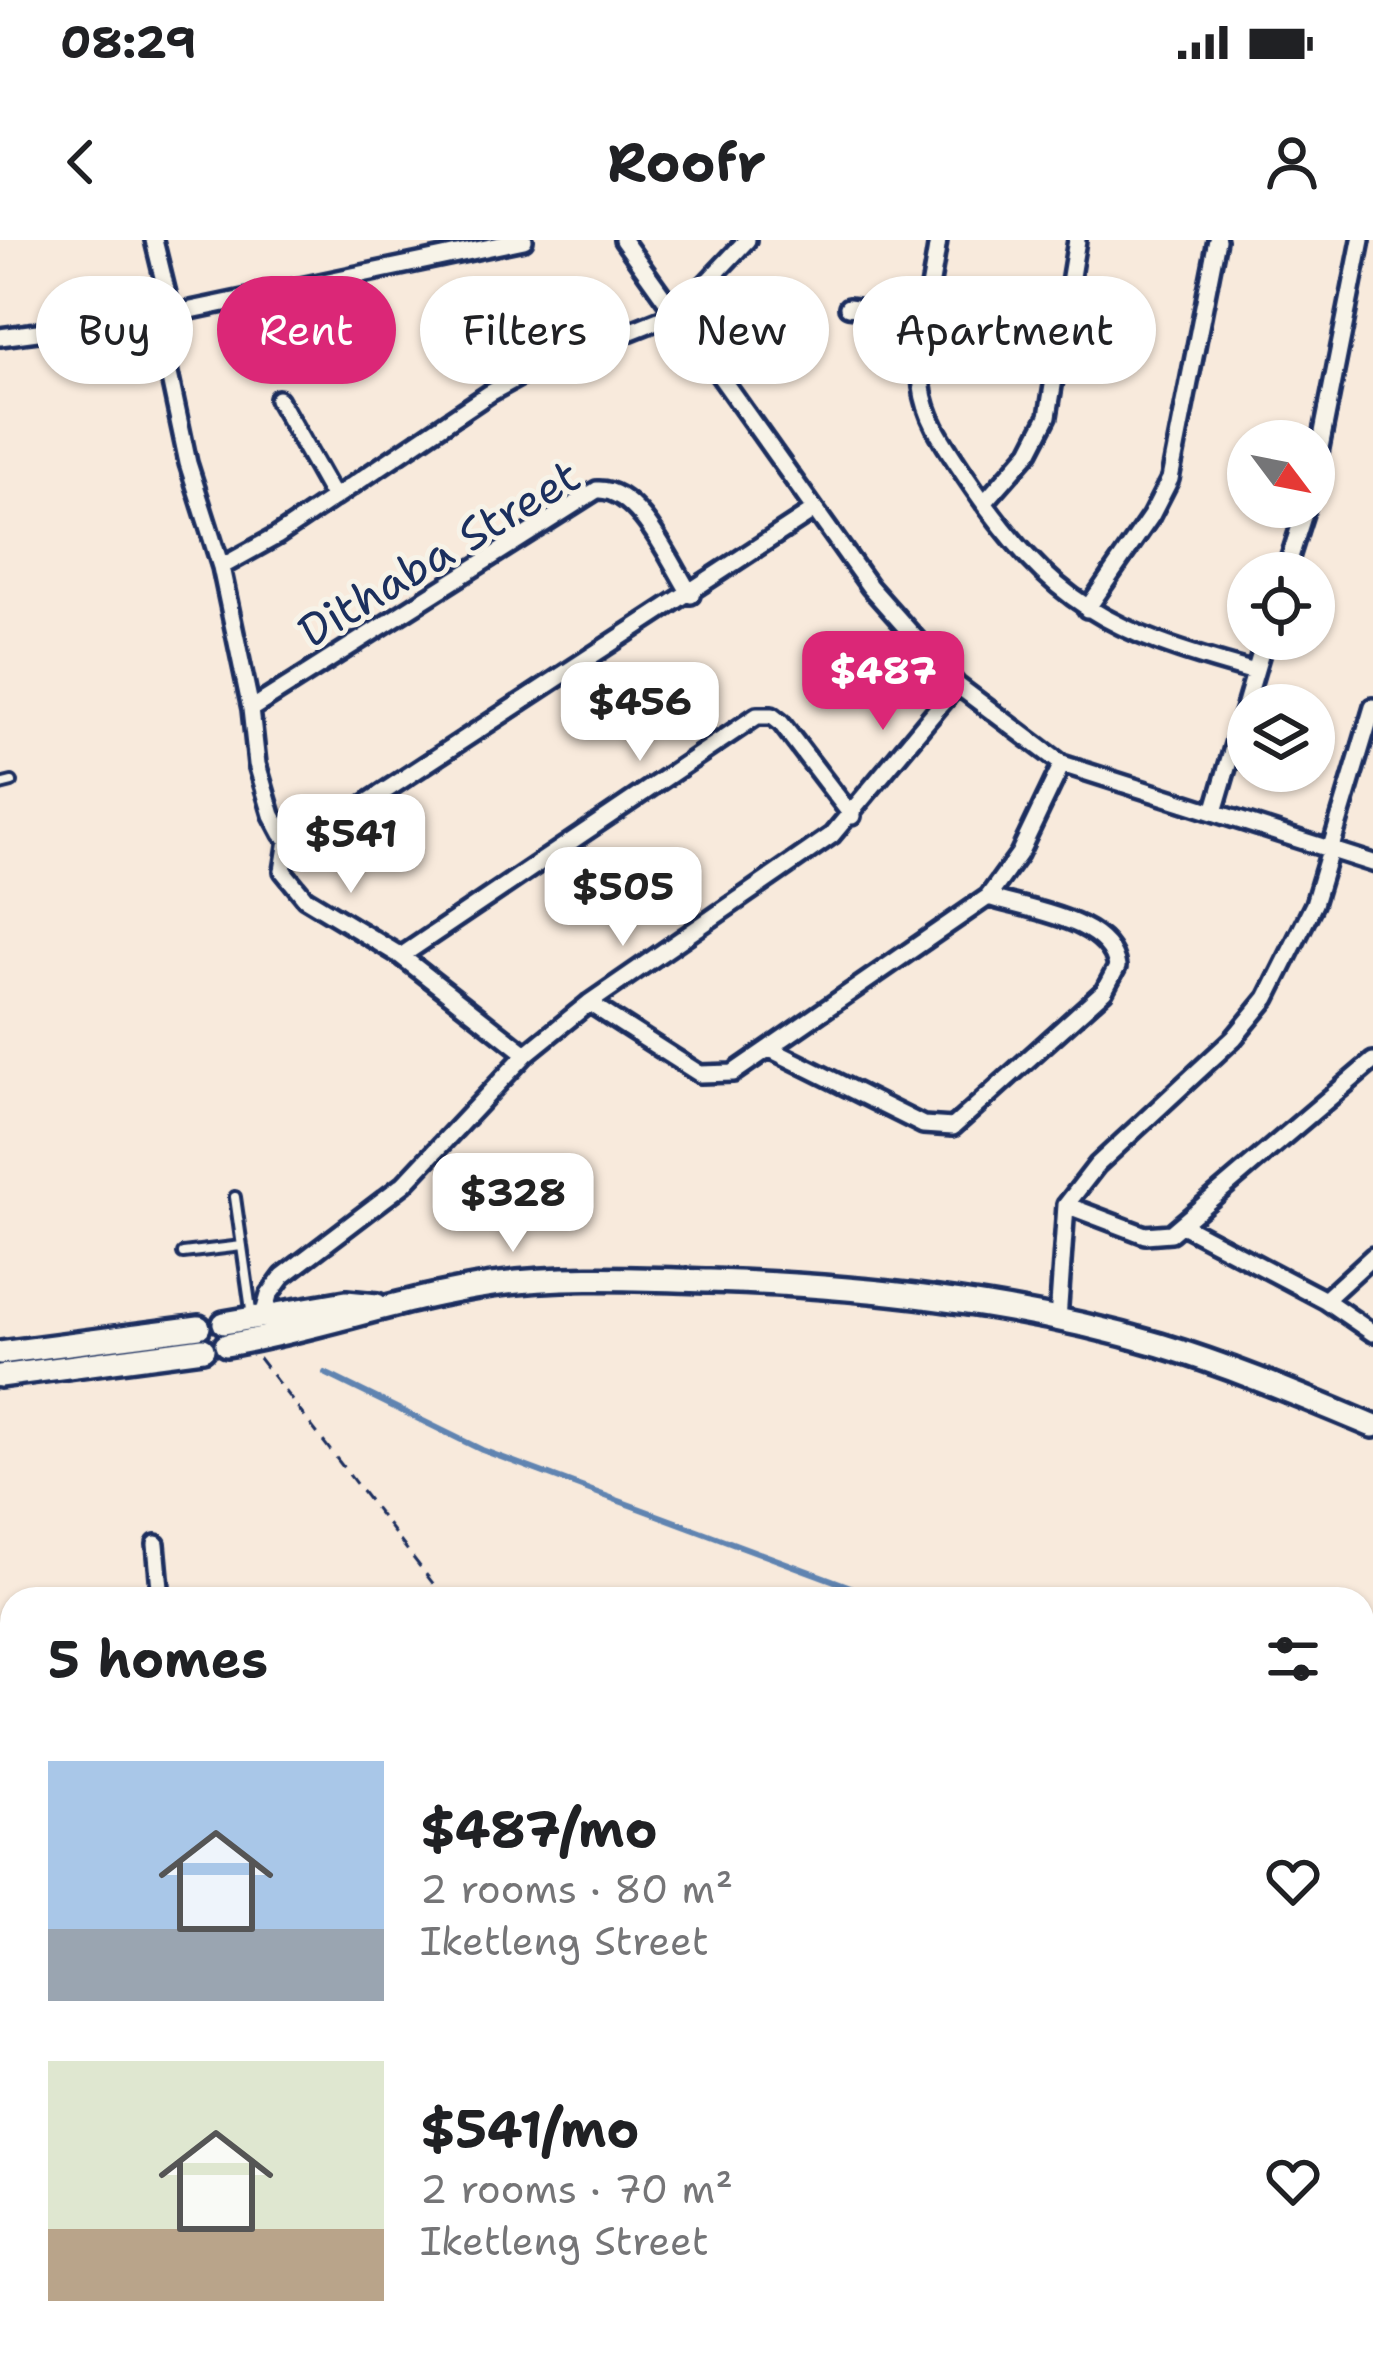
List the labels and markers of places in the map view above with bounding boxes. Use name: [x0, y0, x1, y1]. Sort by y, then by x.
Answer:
pin: $487: [812, 631, 954, 733]
pin: $456: [569, 662, 711, 764]
pin: $541: [280, 794, 422, 896]
pin: $505: [552, 847, 694, 949]
pin: $328: [442, 1153, 584, 1255]

